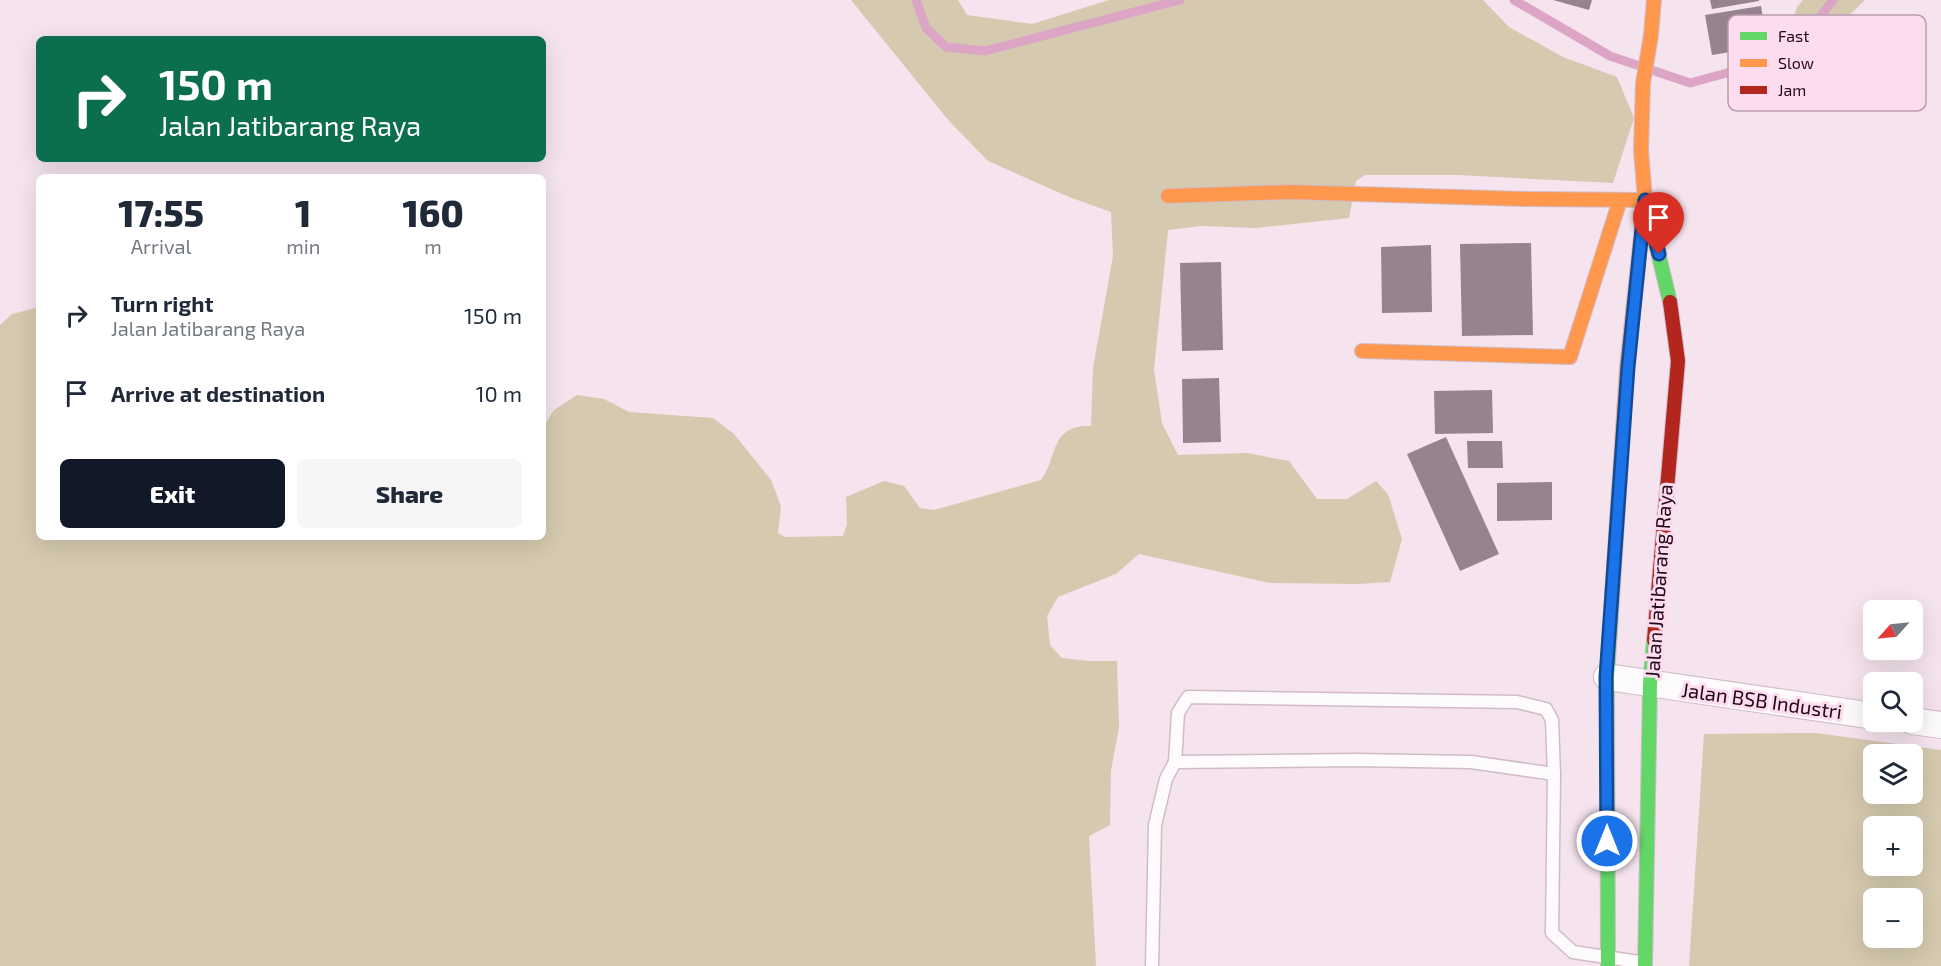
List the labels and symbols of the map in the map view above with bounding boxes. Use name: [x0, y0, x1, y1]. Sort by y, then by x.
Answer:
legend: [1728, 15, 1926, 111]
text: Fast: [1778, 26, 1809, 45]
text: Slow: [1778, 53, 1814, 72]
text: Jam: [1778, 80, 1806, 99]
pin: [1633, 192, 1684, 254]
street label: Jalan Jatibarang Raya: [1639, 483, 1677, 679]
north arrow: [1863, 600, 1923, 660]
street label: Jalan BSB Industri: [1680, 677, 1844, 723]
position arrow: [1575, 809, 1639, 873]

